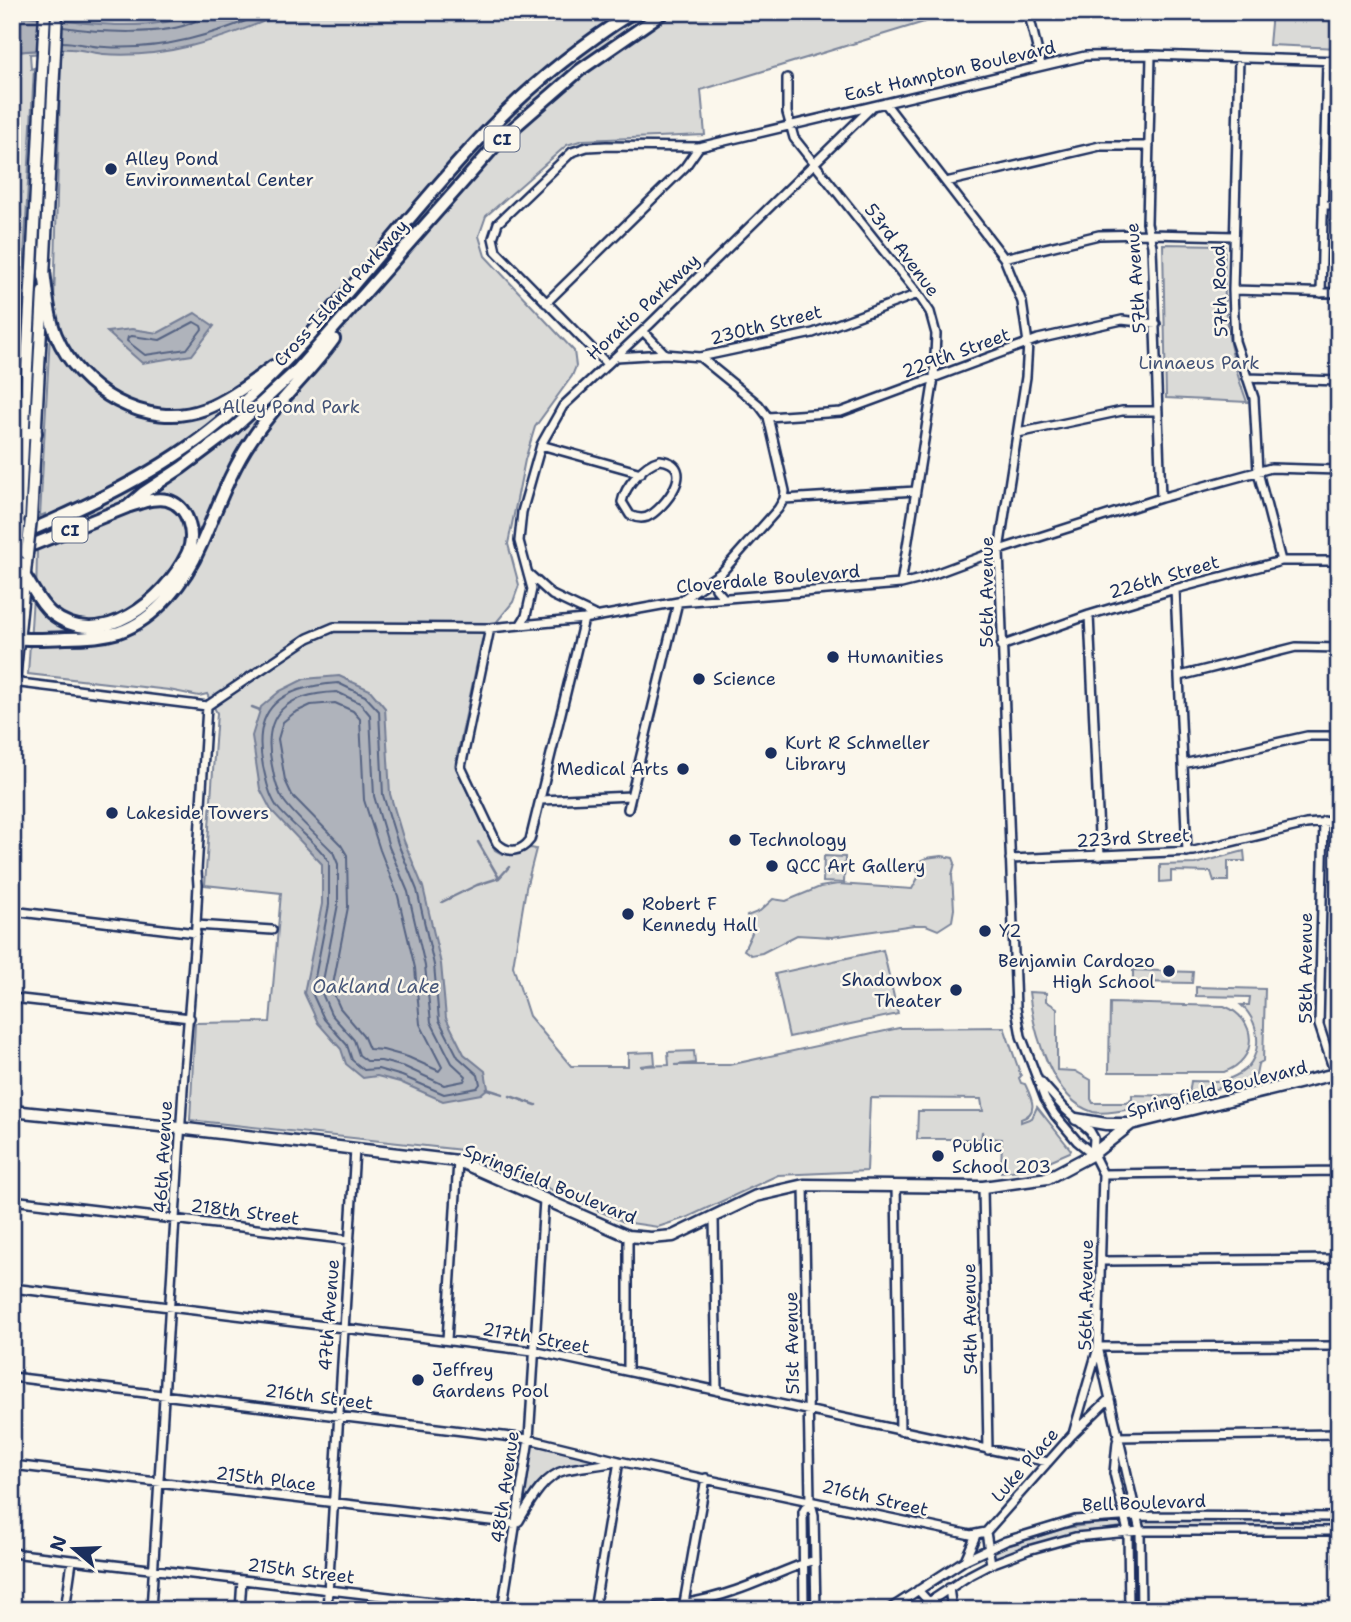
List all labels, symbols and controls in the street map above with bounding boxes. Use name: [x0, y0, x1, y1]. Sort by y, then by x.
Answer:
street label: East Hampton Boulevard: [842, 35, 1058, 107]
road number: CI: [484, 127, 520, 152]
place label: Alley Pond Environmental Center: [125, 147, 314, 192]
marker: Alley Pond Environmental Center: [103, 161, 119, 177]
street label: 53rd Avenue: [859, 198, 945, 302]
street label: Cross Island Parkway: [268, 214, 414, 372]
street label: 57th Avenue: [1120, 222, 1152, 334]
street label: 57th Road: [1206, 244, 1234, 338]
street label: Horatio Parkway: [581, 248, 705, 366]
street label: 230th Street: [708, 299, 825, 350]
street label: 229th Street: [899, 322, 1014, 384]
park label: Linnaeus Park: [1138, 351, 1260, 375]
park label: Alley Pond Park: [222, 395, 360, 419]
road number: CI: [52, 517, 88, 542]
street label: 56th Avenue: [975, 536, 999, 648]
street label: 226th Street: [1106, 550, 1222, 604]
street label: Cloverdale Boulevard: [675, 559, 861, 599]
place label: Humanities: [847, 645, 944, 669]
marker: Humanities: [825, 649, 841, 665]
place label: Science: [713, 667, 776, 691]
marker: Science: [691, 671, 707, 687]
place label: Kurt R Schmeller Library: [785, 731, 930, 776]
marker: Kurt R Schmeller Library: [763, 745, 779, 761]
place label: Medical Arts: [557, 757, 669, 781]
marker: Medical Arts: [675, 761, 691, 777]
place label: Lakeside Towers: [126, 801, 269, 825]
marker: Lakeside Towers: [104, 805, 120, 821]
street label: 223rd Street: [1076, 823, 1191, 853]
place label: Technology: [749, 828, 847, 852]
marker: Technology: [727, 832, 743, 848]
place label: QCC Art Gallery: [786, 854, 925, 878]
marker: QCC Art Gallery: [764, 858, 780, 874]
place label: Robert F Kennedy Hall: [642, 892, 758, 937]
marker: Robert F Kennedy Hall: [620, 906, 636, 922]
street label: 58th Avenue: [1294, 912, 1318, 1024]
place label: Y2: [999, 919, 1022, 943]
marker: Y2: [977, 923, 993, 939]
place label: Benjamin Cardozo High School: [998, 949, 1156, 994]
marker: Benjamin Cardozo High School: [1161, 963, 1177, 979]
place label: Shadowbox Theater: [842, 968, 942, 1013]
water label: Oakland Lake: [312, 974, 440, 999]
marker: Shadowbox Theater: [948, 982, 964, 998]
street label: Springfield Boulevard: [1124, 1055, 1310, 1123]
street label: 46th Avenue: [148, 1100, 178, 1214]
place label: Public School 203: [952, 1134, 1051, 1179]
street label: Springfield Boulevard: [460, 1138, 640, 1230]
marker: Public School 203: [930, 1148, 946, 1164]
street label: 218th Street: [189, 1193, 301, 1231]
street label: 56th Avenue: [1073, 1239, 1099, 1351]
street label: 47th Avenue: [313, 1258, 345, 1372]
street label: 54th Avenue: [957, 1263, 983, 1375]
street label: 51st Avenue: [779, 1291, 805, 1395]
street label: 217th Street: [480, 1317, 592, 1359]
place label: Jeffrey Gardens Pool: [432, 1358, 549, 1403]
marker: Jeffrey Gardens Pool: [410, 1372, 426, 1388]
street label: 216th Street: [264, 1378, 375, 1416]
street label: Luke Place: [986, 1423, 1064, 1507]
street label: 48th Avenue: [485, 1429, 525, 1545]
street label: 215th Place: [214, 1461, 318, 1497]
street label: 216th Street: [819, 1474, 931, 1522]
street label: Bell Boulevard: [1082, 1489, 1206, 1517]
north arrow: [38, 1514, 108, 1584]
text: N: [44, 1532, 73, 1555]
street label: 215th Street: [246, 1553, 356, 1589]

